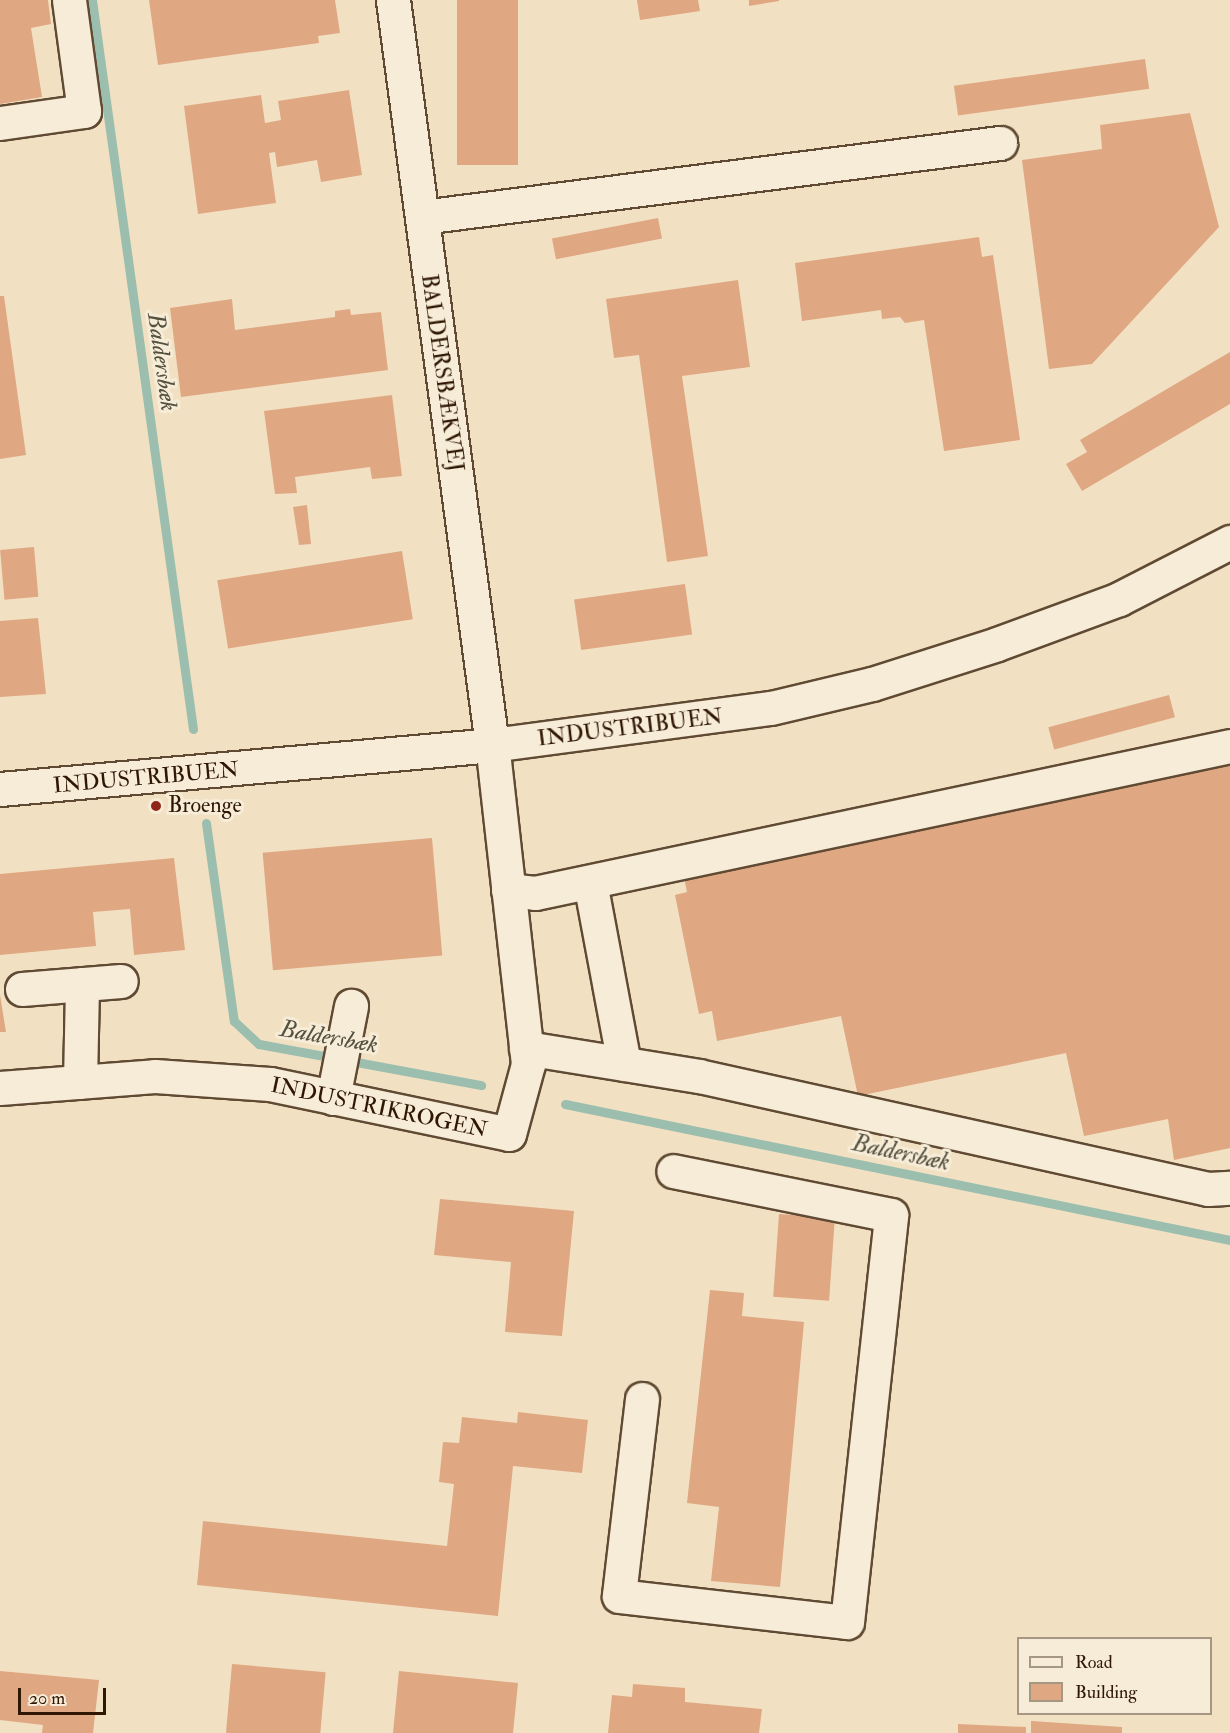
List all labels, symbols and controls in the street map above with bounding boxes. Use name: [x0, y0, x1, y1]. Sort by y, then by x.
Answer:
street label: BALDERSBÆKVEJ: [415, 273, 469, 473]
water label: Baldersbæk: [141, 311, 183, 413]
street label: INDUSTRIBUEN: [536, 704, 724, 752]
street label: INDUSTRIBUEN: [52, 757, 240, 799]
place label: Broenge: [168, 793, 242, 819]
marker: Broenge: [149, 799, 163, 813]
water label: Baldersbæk: [278, 1014, 380, 1060]
street label: INDUSTRIKROGEN: [268, 1072, 490, 1144]
water label: Baldersbæk: [850, 1129, 952, 1177]
legend: [1017, 1637, 1212, 1715]
text: Road: [1075, 1651, 1113, 1674]
scale bar: [21, 1676, 110, 1714]
text: Building: [1075, 1681, 1137, 1704]
text: 20 m: [29, 1687, 65, 1710]

